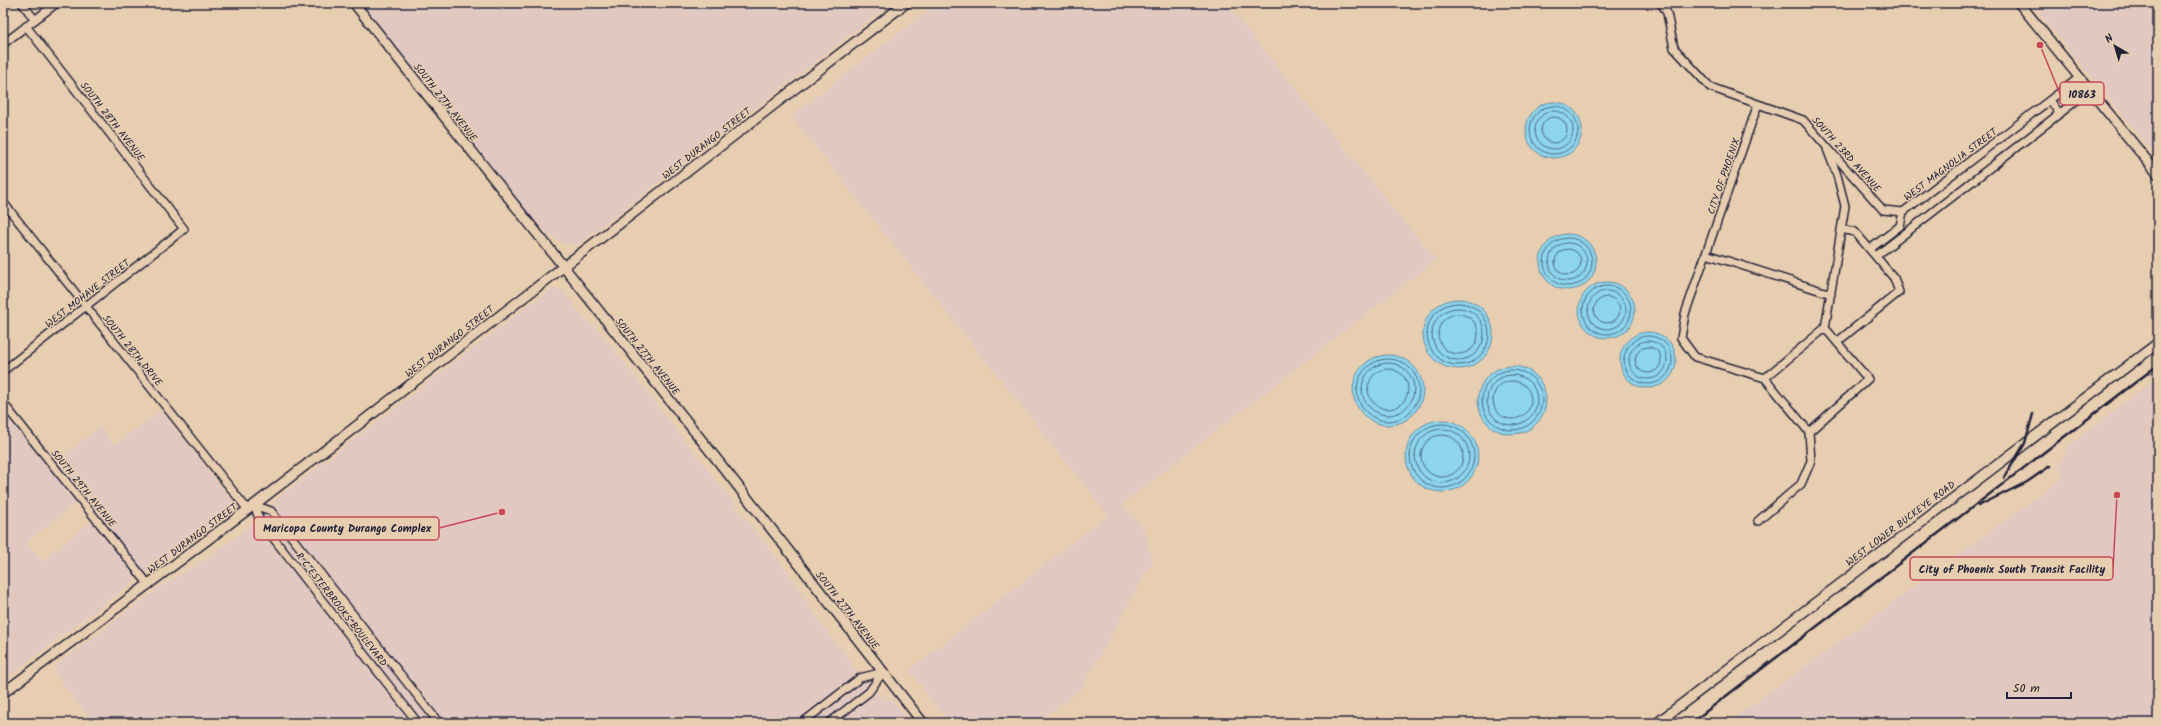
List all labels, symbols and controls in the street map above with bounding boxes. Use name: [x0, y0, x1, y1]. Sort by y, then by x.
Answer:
north arrow: [2095, 26, 2135, 66]
text: N: [2101, 30, 2118, 48]
street label: SOUTH 27TH AVENUE: [409, 60, 482, 146]
street label: SOUTH 28TH AVENUE: [76, 78, 149, 166]
callout: 10863: [2060, 82, 2104, 105]
text: 10863: [2068, 86, 2096, 104]
street label: WEST DURANGO STREET: [659, 103, 756, 184]
street label: SOUTH 23RD AVENUE: [1808, 113, 1885, 197]
street label: WEST MAGNOLIA STREET: [1900, 123, 2002, 205]
street label: CITY OF PHOENIX: [1703, 135, 1745, 217]
street label: WEST MOHAVE STREET: [42, 254, 135, 332]
street label: WEST DURANGO STREET: [402, 301, 499, 382]
street label: SOUTH 28TH DRIVE: [98, 311, 167, 391]
street label: SOUTH 27TH AVENUE: [611, 314, 684, 400]
street label: SOUTH 29TH AVENUE: [47, 446, 120, 532]
street label: WEST LOWER BUCKEYE ROAD: [1842, 477, 1959, 570]
street label: WEST DURANGO STREET: [144, 499, 242, 578]
callout: Maricopa County Durango Complex: [254, 517, 439, 540]
text: Maricopa County Durango Complex: [263, 520, 432, 538]
street label: R C ESTERBROOKS BOULEVARD: [291, 549, 391, 671]
callout: City of Phoenix South Transit Facility: [1910, 557, 2113, 580]
text: City of Phoenix South Transit Facility: [1919, 561, 2106, 579]
street label: SOUTH 27TH AVENUE: [811, 568, 884, 654]
scale bar: [2007, 674, 2071, 700]
text: 50 m: [2013, 679, 2040, 698]

